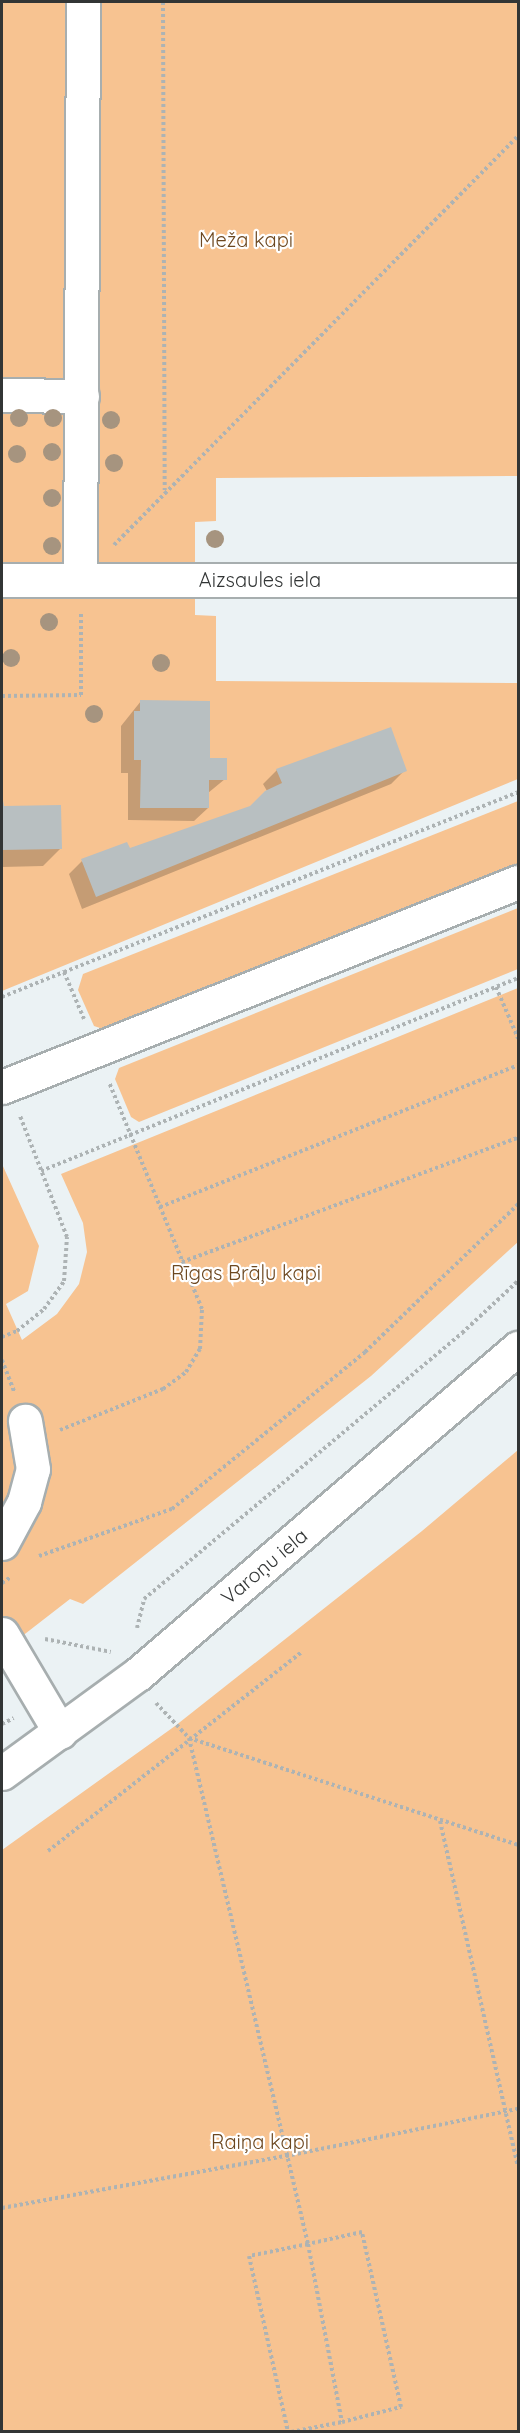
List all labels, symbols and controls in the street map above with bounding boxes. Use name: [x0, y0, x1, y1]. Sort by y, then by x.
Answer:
park label: Meža kapi: [199, 227, 293, 251]
street label: Aizsaules iela: [199, 567, 321, 591]
park label: Rīgas Brāļu kapi: [171, 1260, 321, 1284]
street label: Varoņu iela: [216, 1523, 312, 1609]
park label: Raiņa kapi: [211, 2129, 309, 2153]

